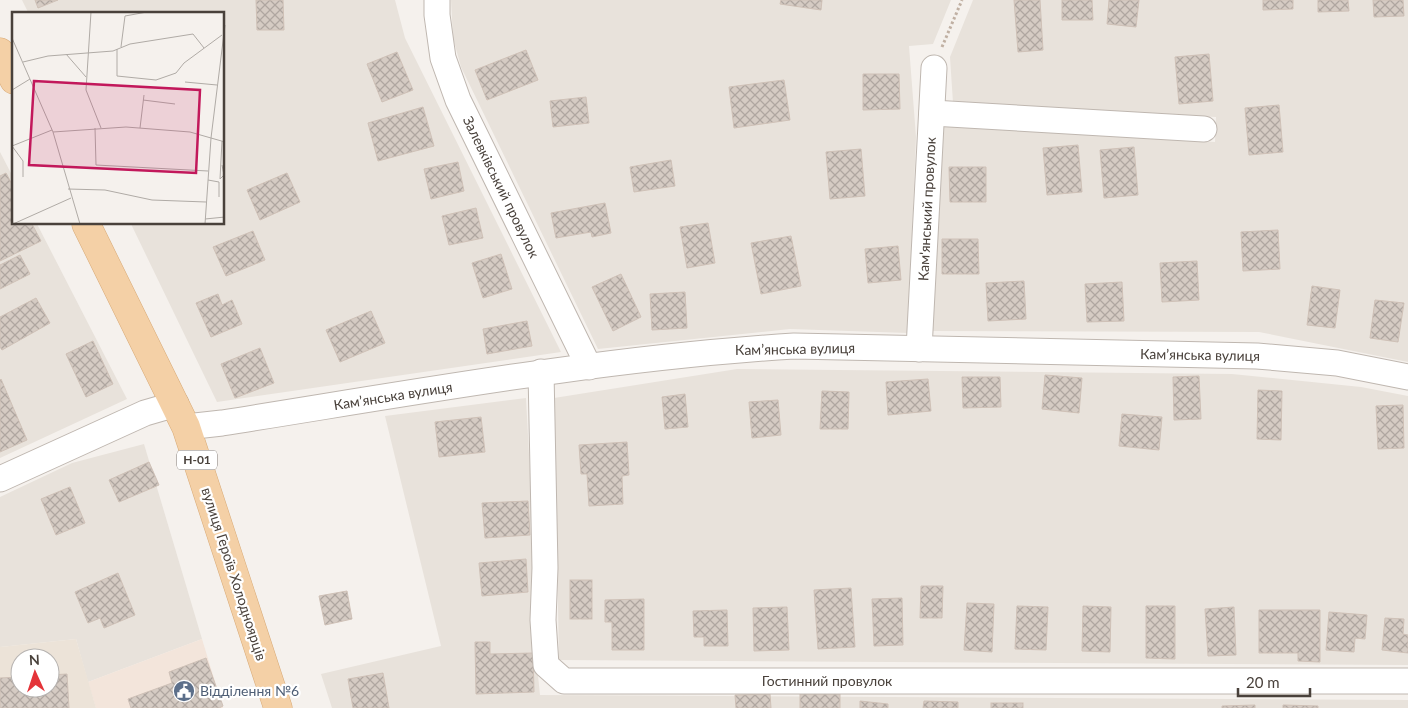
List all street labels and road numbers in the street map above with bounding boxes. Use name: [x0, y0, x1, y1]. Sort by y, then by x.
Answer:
street label: Залевківський провулок: [460, 113, 544, 261]
street label: Кам'янський провулок: [914, 136, 939, 281]
street label: Камʼянська вулиця: [735, 339, 855, 358]
street label: Камʼянська вулиця: [1140, 345, 1260, 364]
street label: Камʼянська вулиця: [332, 378, 454, 413]
road number: Н-01: [177, 450, 217, 470]
street label: вулиця Героїв Холодноярців: [198, 485, 271, 662]
street label: Гостинний провулок: [762, 672, 893, 689]

